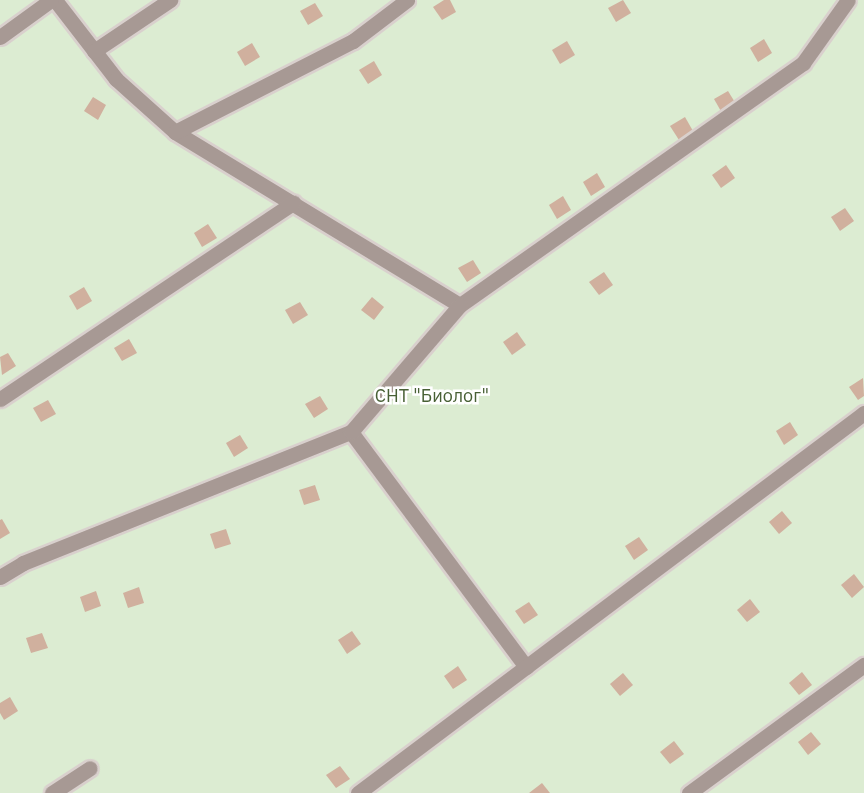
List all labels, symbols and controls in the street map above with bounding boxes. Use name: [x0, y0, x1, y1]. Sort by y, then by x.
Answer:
park label: СНТ "Биолог": [375, 385, 489, 407]

